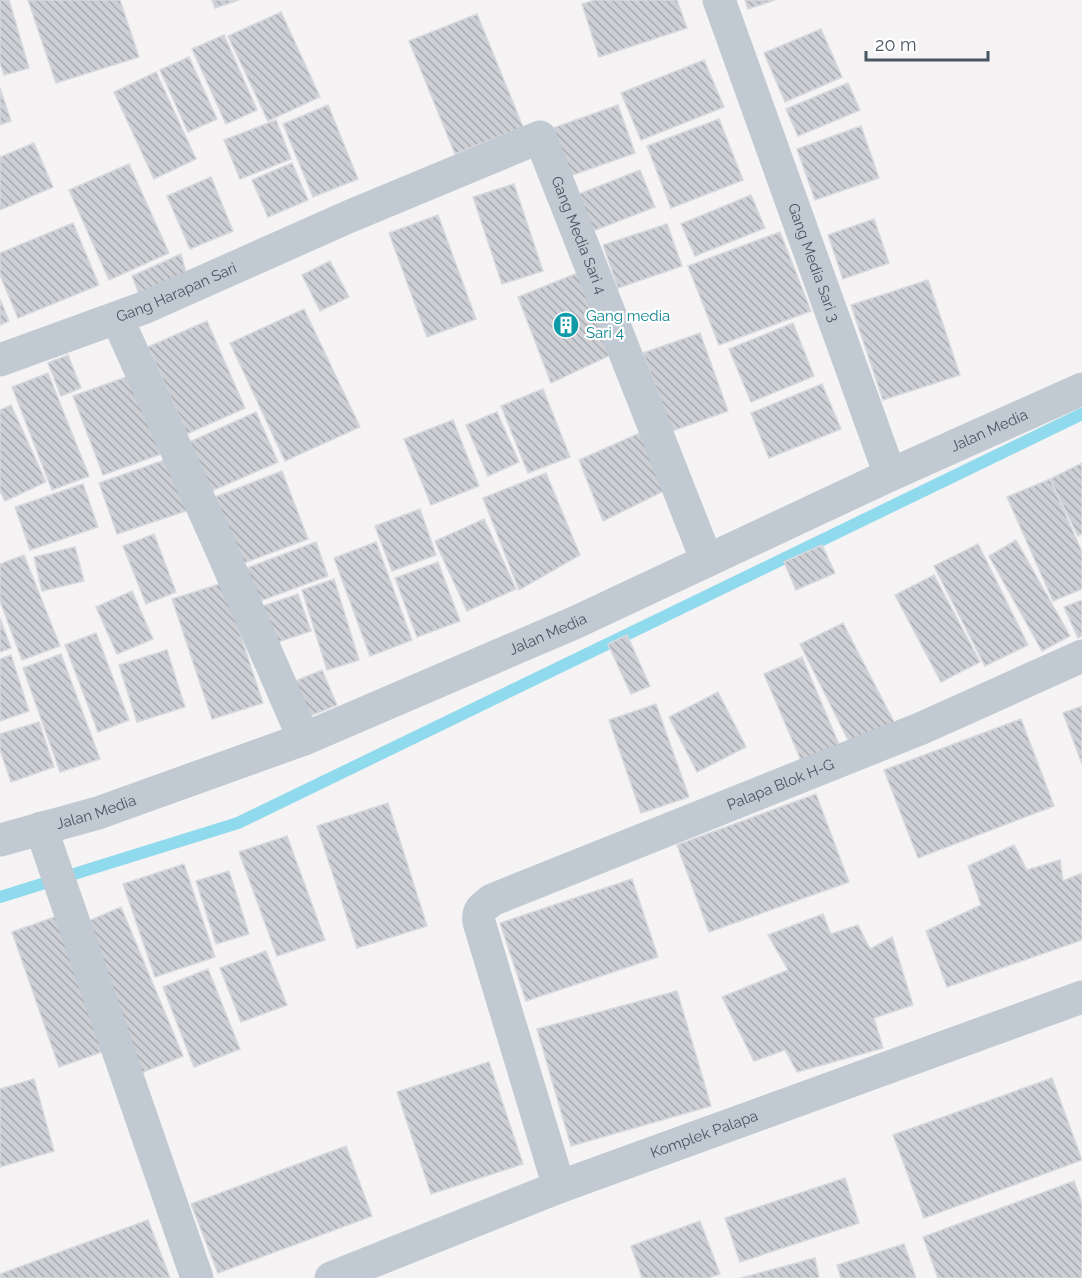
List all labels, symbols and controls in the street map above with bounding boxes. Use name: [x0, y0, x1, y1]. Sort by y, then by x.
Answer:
scale bar: [866, 24, 988, 62]
text: 20 m: [875, 34, 917, 55]
street label: Gang Media Sari 4: [547, 174, 610, 297]
street label: Gang Media Sari 3: [784, 201, 843, 324]
street label: Gang Harapan Sari: [114, 259, 239, 326]
place label: Gang media Sari 4: [586, 307, 670, 342]
building icon: Gang media Sari 4: [551, 310, 581, 340]
street label: Jalan Media: [948, 405, 1031, 456]
street label: Jalan Media: [506, 609, 590, 659]
street label: Palapa Blok H-G: [724, 755, 837, 814]
street label: Jalan Media: [54, 791, 138, 833]
street label: Komplek Palapa: [648, 1106, 760, 1162]

